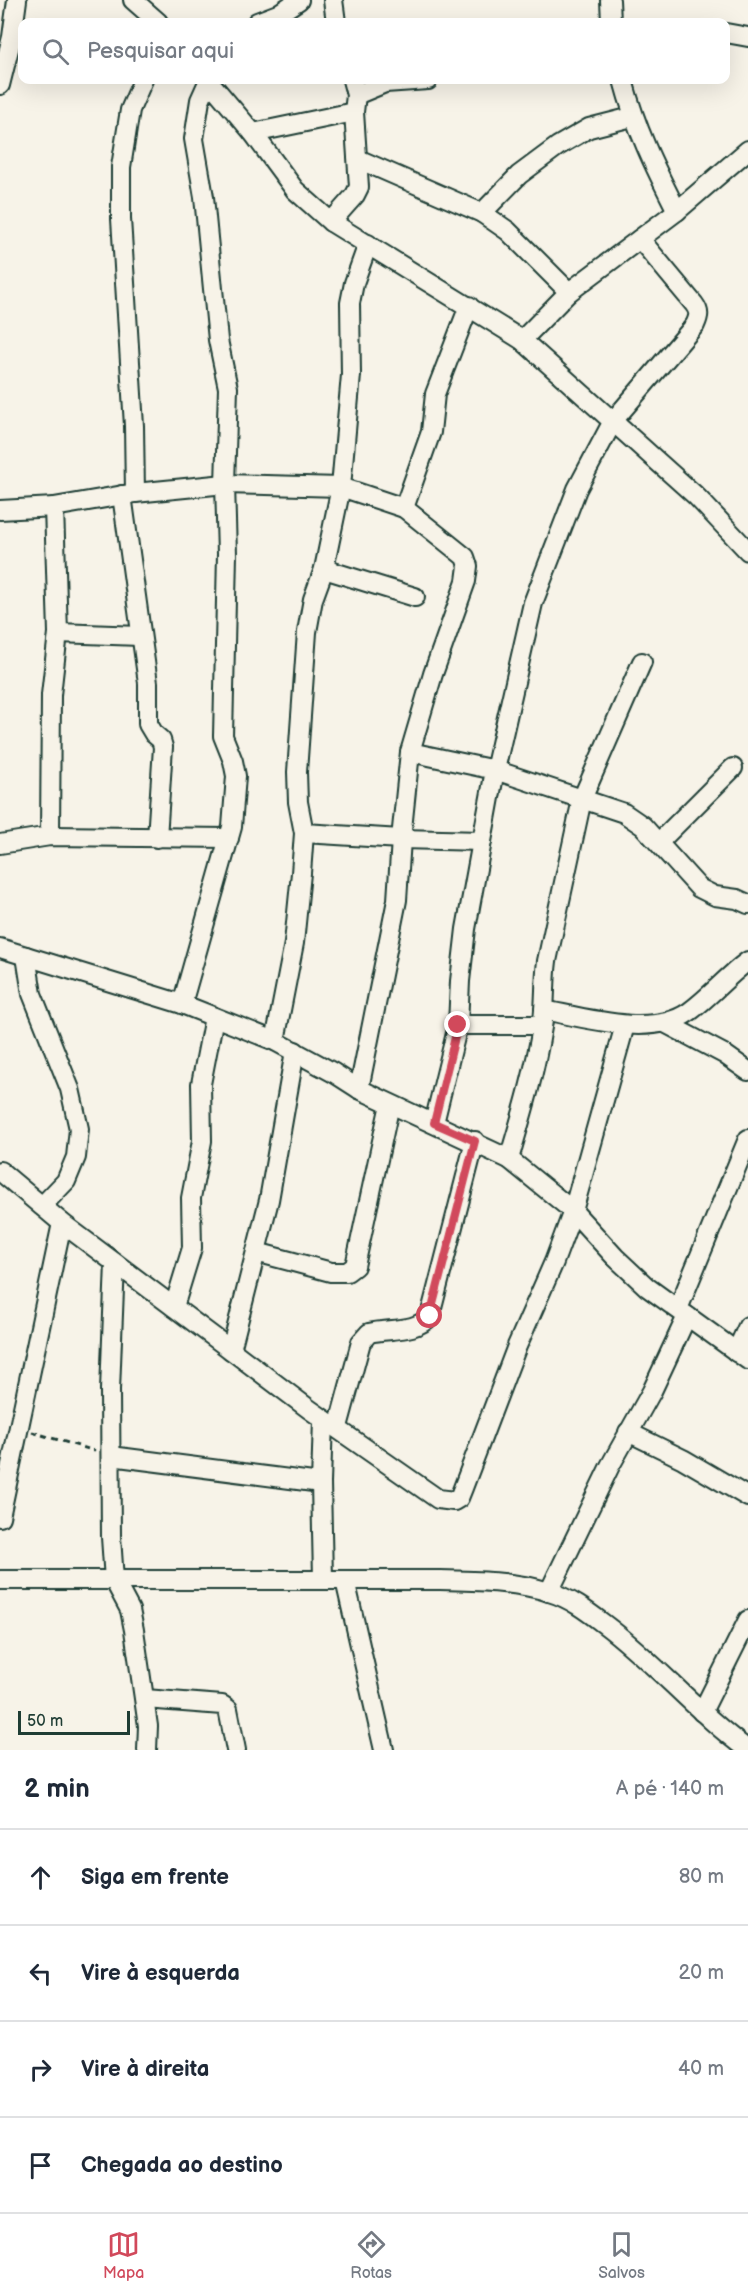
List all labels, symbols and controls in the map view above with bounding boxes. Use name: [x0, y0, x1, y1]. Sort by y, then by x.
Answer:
search box: [18, 18, 730, 84]
icon: search: [39, 35, 72, 68]
text: Pesquisar aqui: [87, 38, 234, 65]
route end: [444, 1011, 470, 1037]
route start: [416, 1302, 442, 1328]
scale bar: [18, 1708, 130, 1736]
text: 50 m: [27, 1712, 63, 1731]
text: 2 min: [24, 1774, 90, 1805]
text: A pé · 140 m: [616, 1777, 724, 1801]
icon: ahead: [24, 1861, 57, 1894]
text: Siga em frente: [81, 1864, 229, 1891]
text: 80 m: [679, 1865, 724, 1889]
icon: left: [24, 1957, 57, 1990]
text: Vire à esquerda: [81, 1960, 240, 1987]
text: 20 m: [679, 1961, 724, 1985]
icon: right: [24, 2053, 57, 2086]
text: Vire à direita: [81, 2056, 209, 2083]
text: 40 m: [678, 2057, 724, 2081]
icon: arrive: [24, 2149, 57, 2182]
text: Chegada ao destino: [81, 2152, 283, 2179]
tab: Mapa: [103, 2228, 144, 2283]
tab: Rotas: [350, 2228, 392, 2283]
tab: Salvos: [598, 2228, 645, 2283]

